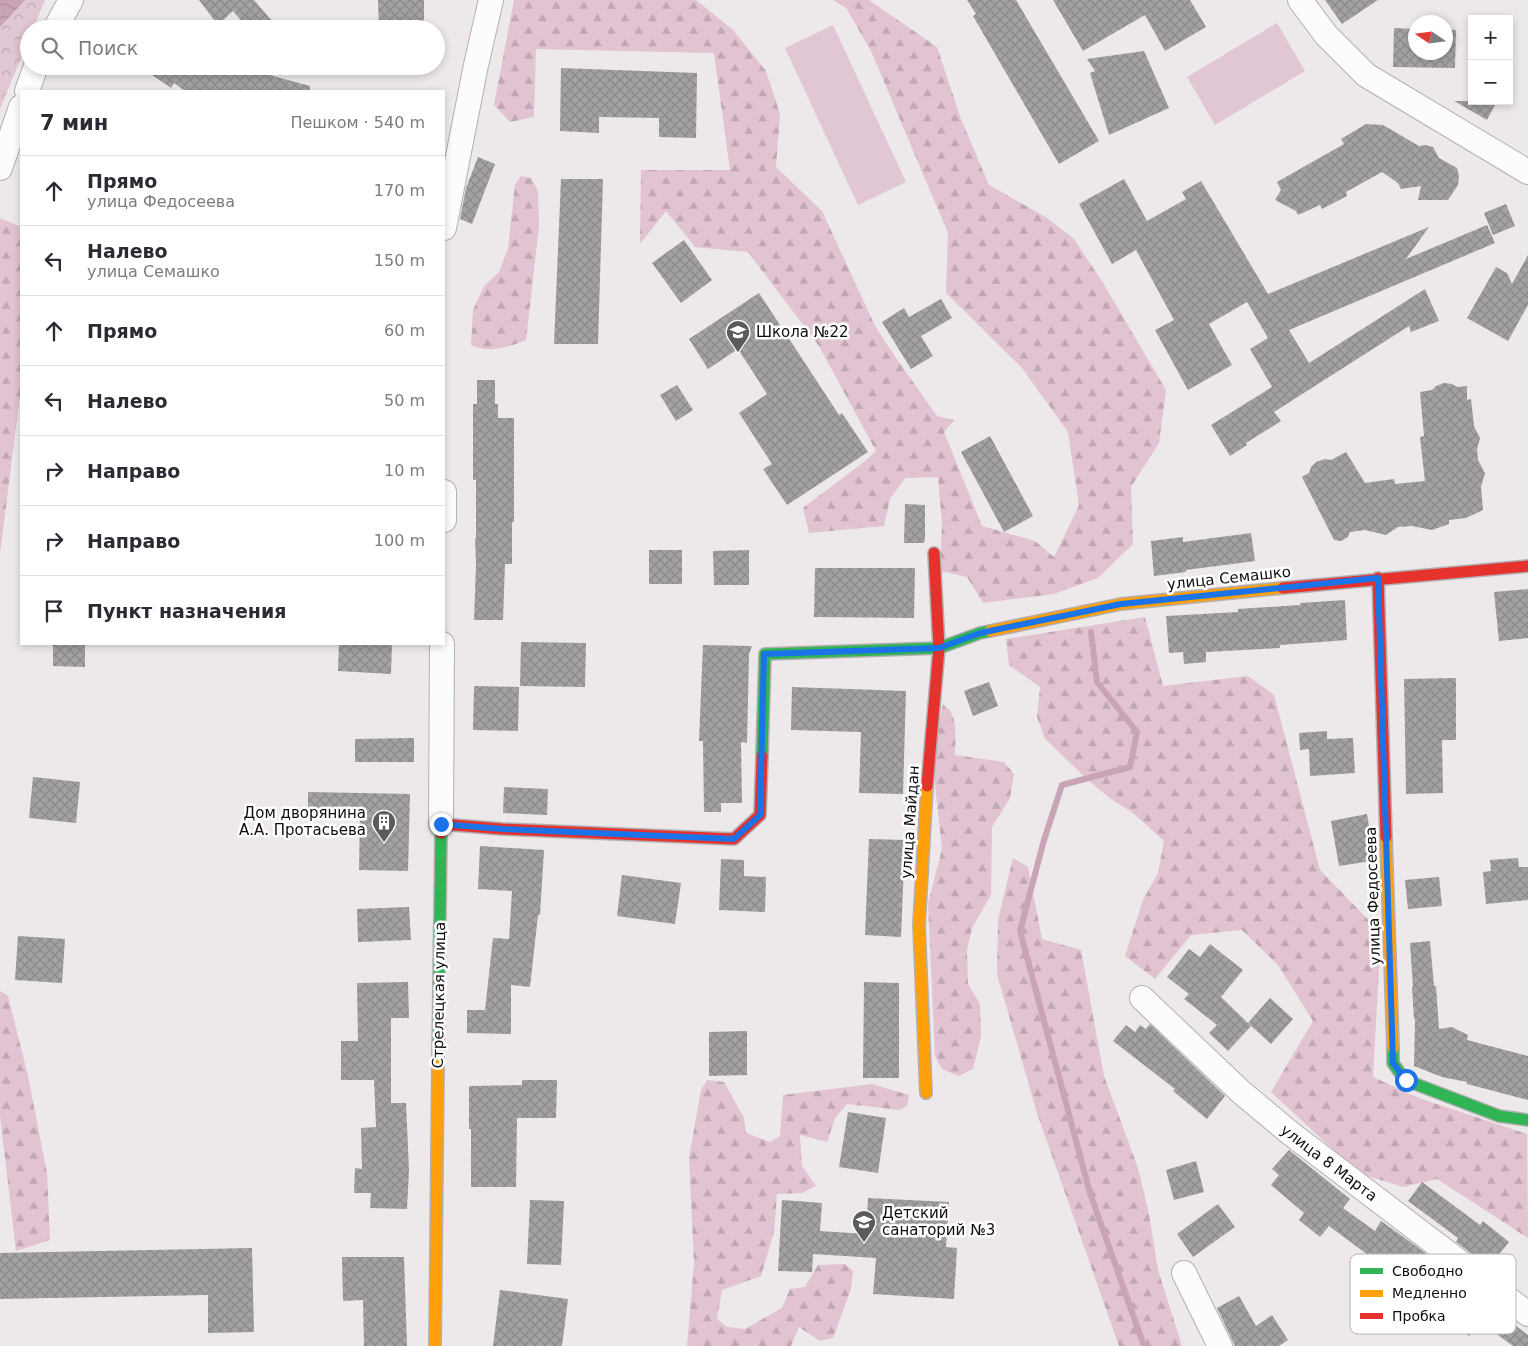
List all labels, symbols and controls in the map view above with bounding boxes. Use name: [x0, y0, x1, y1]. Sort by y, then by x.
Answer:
north arrow: [1408, 15, 1453, 60]
map controls: [1468, 15, 1513, 105]
button: +: [1468, 15, 1513, 60]
search box: [20, 20, 445, 75]
icon: search: [38, 34, 66, 62]
text: Поиск: [78, 37, 138, 59]
button: −: [1468, 60, 1513, 105]
text: 7 мин: [40, 111, 108, 135]
text: Пешком · 540 m: [290, 113, 425, 132]
text: Прямо: [87, 170, 157, 192]
icon: ahead: [40, 177, 68, 205]
text: 170 m: [374, 181, 425, 200]
text: улица Федосеева: [87, 192, 235, 211]
text: Налево: [87, 240, 168, 262]
icon: left: [40, 247, 68, 275]
text: 150 m: [374, 251, 425, 270]
text: улица Семашко: [87, 262, 220, 281]
icon: ahead: [40, 317, 68, 345]
school or university icon: Школа №22: [725, 319, 751, 353]
text: Прямо: [87, 320, 157, 342]
text: 60 m: [384, 321, 425, 340]
place label: Школа №22: [756, 323, 849, 341]
icon: left: [40, 387, 68, 415]
text: Налево: [87, 390, 168, 412]
text: 50 m: [384, 391, 425, 410]
icon: right: [40, 457, 68, 485]
text: Направо: [87, 460, 180, 482]
text: 10 m: [384, 461, 425, 480]
icon: right: [40, 527, 68, 555]
text: Направо: [87, 530, 180, 552]
text: 100 m: [374, 531, 425, 550]
street label: улица Семашко: [1166, 563, 1292, 593]
icon: arrive: [40, 597, 68, 625]
text: Пункт назначения: [87, 600, 286, 622]
street label: улица Майдан: [897, 765, 923, 879]
place label: Дом дворянина А.А. Протасьева: [239, 804, 366, 839]
building icon: Дом дворянина А.А. Протасьева: [371, 809, 397, 843]
route end: [430, 813, 453, 836]
street label: улица Федосеева: [1362, 826, 1384, 966]
street label: Стрелецкая улица: [429, 922, 449, 1068]
route start: [1395, 1069, 1418, 1092]
street label: улица 8 Марта: [1277, 1121, 1381, 1205]
place label: Детский санаторий №3: [882, 1204, 995, 1239]
school or university icon: Детский санаторий №3: [851, 1209, 877, 1243]
legend: [1350, 1254, 1516, 1334]
text: Свободно: [1392, 1263, 1463, 1279]
text: Медленно: [1392, 1285, 1467, 1301]
text: Пробка: [1392, 1308, 1446, 1324]

